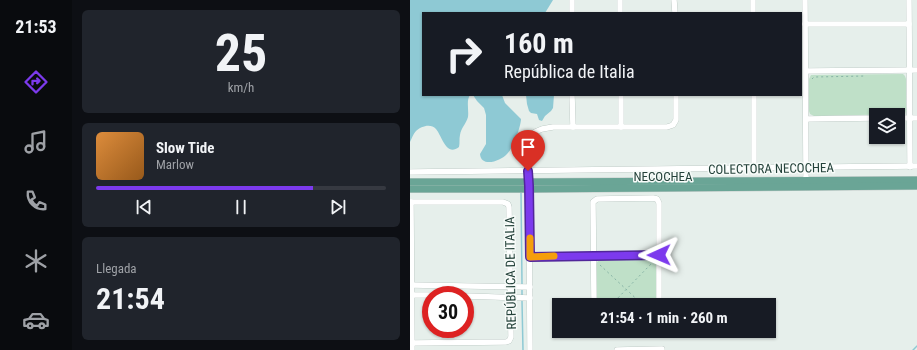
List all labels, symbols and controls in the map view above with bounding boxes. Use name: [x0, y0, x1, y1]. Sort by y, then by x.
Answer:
text: 21:53: [15, 16, 57, 37]
text: 25: [215, 23, 267, 84]
text: 160 m: [504, 27, 574, 60]
icon: right: [438, 28, 490, 80]
text: República de Italia: [504, 61, 635, 82]
icon: directions: [22, 68, 50, 96]
text: km/h: [228, 80, 254, 95]
map controls: [869, 108, 905, 144]
button: layers: [869, 108, 905, 144]
icon: music: [22, 128, 50, 156]
pin: [511, 130, 545, 171]
icon: arrive: [517, 136, 539, 158]
text: Slow Tide: [156, 139, 214, 157]
text: Marlow: [156, 157, 194, 172]
street label: COLECTORA NECOCHEA: [708, 160, 835, 177]
street label: NECOCHEA: [633, 169, 693, 184]
icon: phone: [22, 187, 50, 215]
icon: previous: [133, 196, 155, 218]
icon: pause: [230, 196, 252, 218]
icon: next: [327, 196, 349, 218]
street label: REPÚBLICA DE ITALIA: [502, 216, 519, 330]
position arrow: [638, 234, 680, 276]
icon: climate: [22, 247, 50, 275]
text: Llegada: [96, 261, 137, 276]
text: 21:54: [96, 281, 165, 316]
speed limit sign: 30: [422, 286, 474, 338]
icon: car: [22, 306, 50, 334]
text: 21:54 · 1 min · 260 m: [600, 309, 728, 327]

